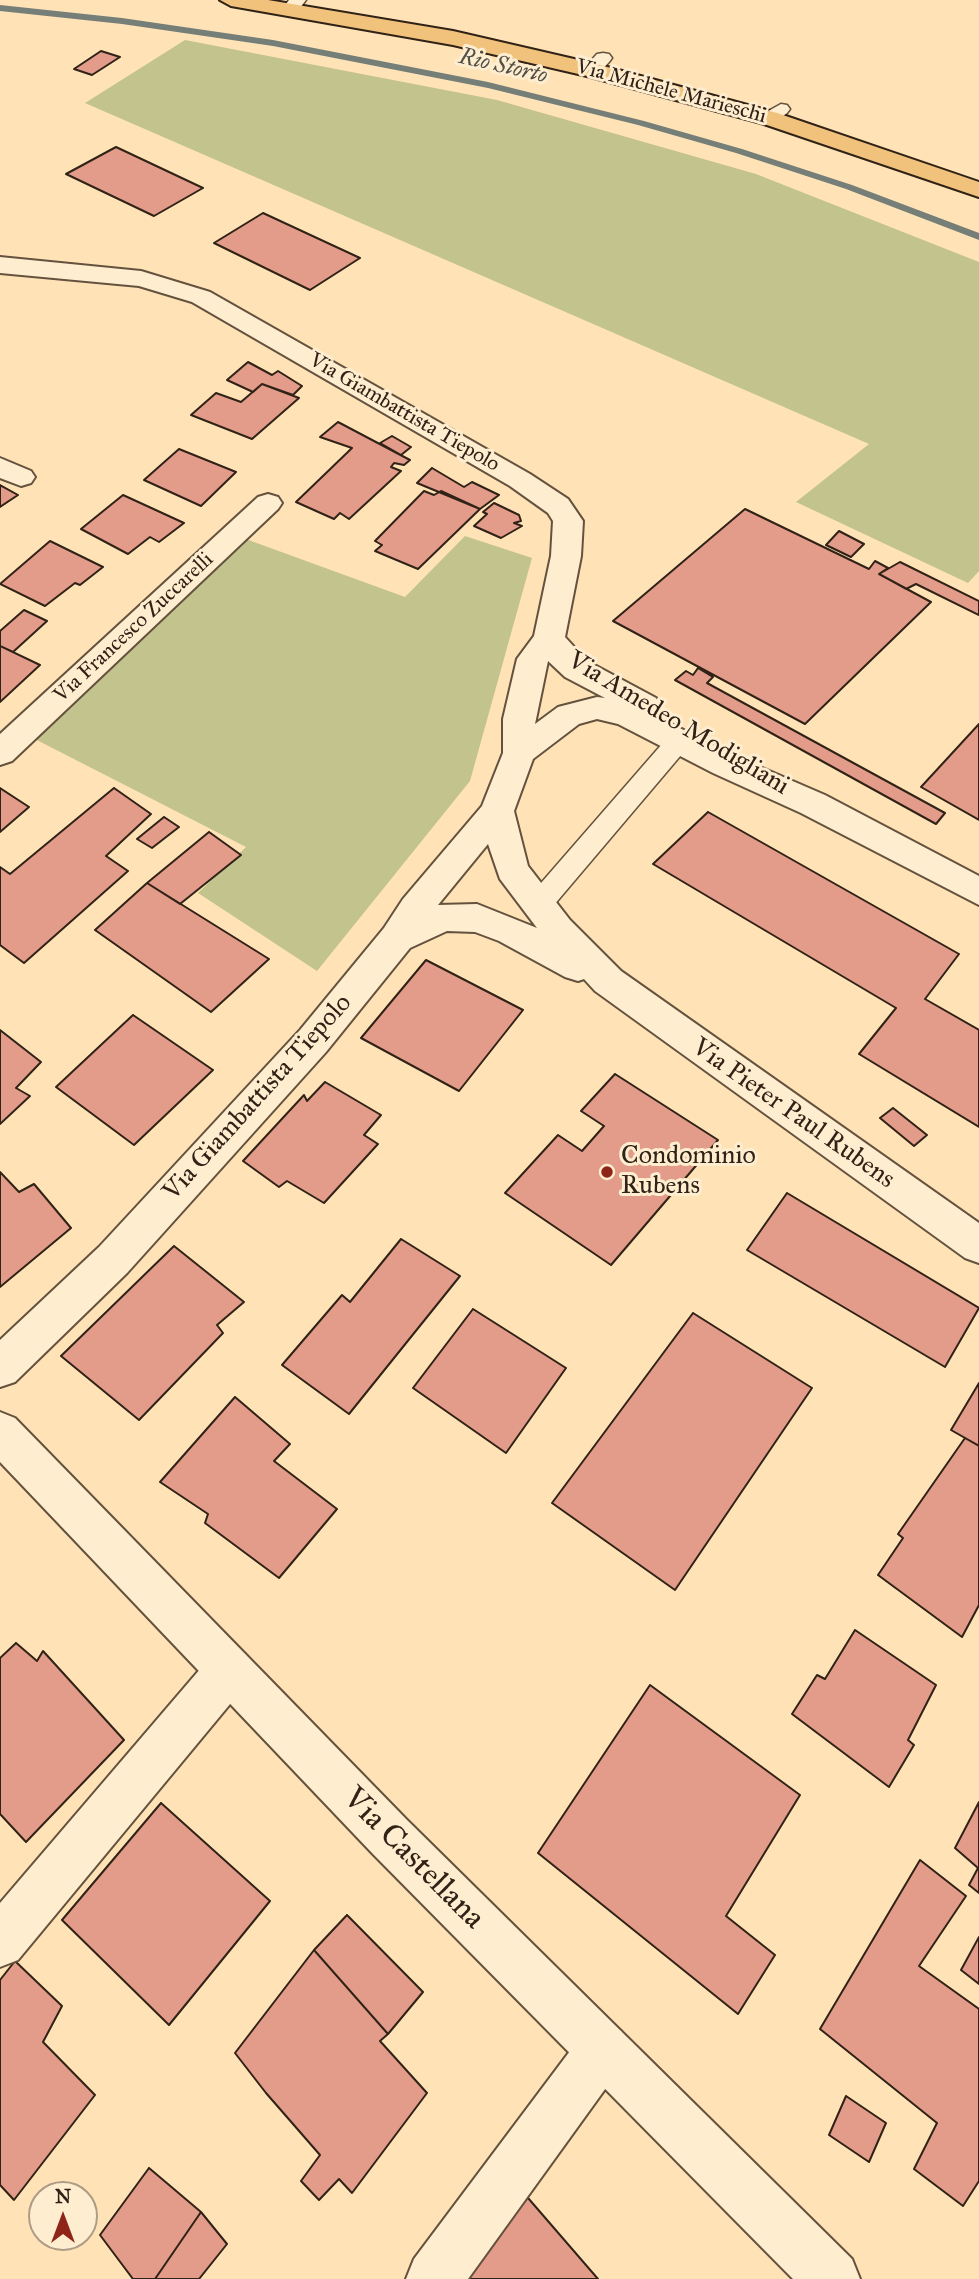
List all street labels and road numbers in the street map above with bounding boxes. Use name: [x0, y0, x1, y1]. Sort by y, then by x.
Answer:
street label: Via Michele Marieschi: [573, 54, 769, 130]
street label: Via Giambattista Tiepolo: [304, 348, 504, 478]
street label: Via Francesco Zuccarelli: [49, 548, 219, 708]
street label: Via Amedeo Modigliani: [561, 645, 795, 803]
street label: Via Giambattista Tiepolo: [157, 988, 359, 1208]
street label: Via Pieter Paul Rubens: [685, 1032, 901, 1196]
street label: Via Castellana: [334, 1780, 492, 1938]

